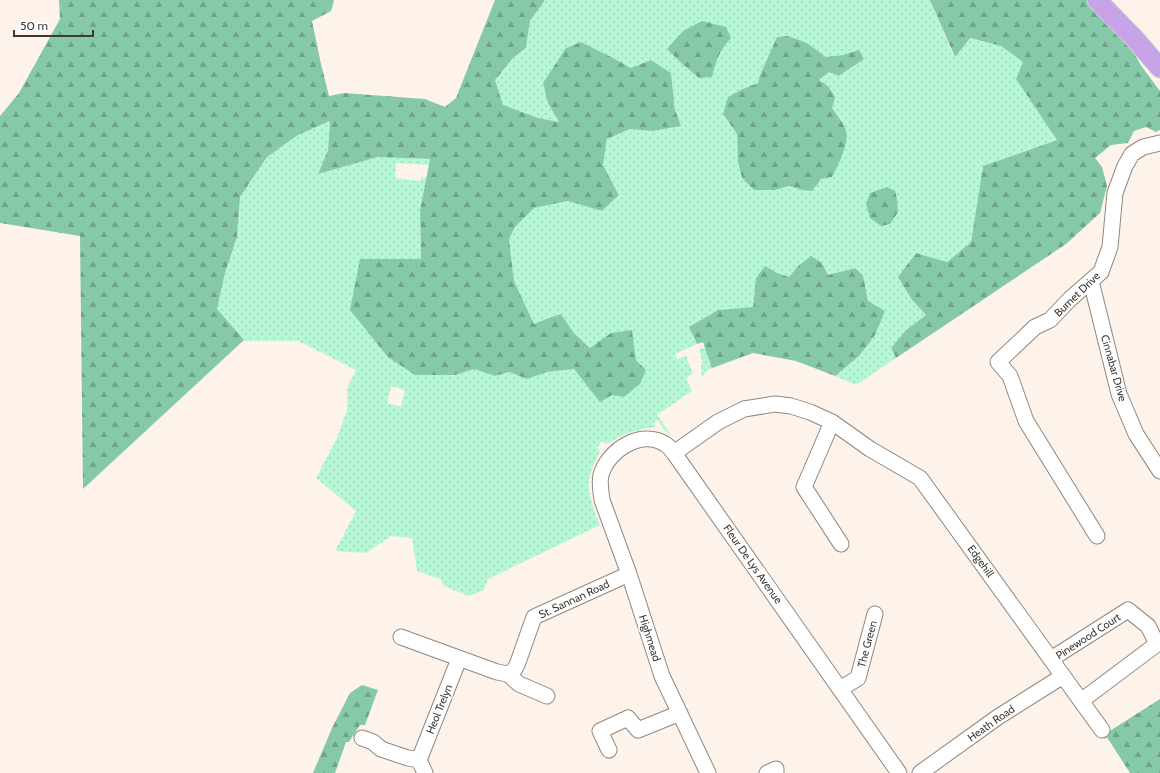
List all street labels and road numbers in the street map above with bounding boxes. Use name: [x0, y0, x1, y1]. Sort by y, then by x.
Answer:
street label: Burnet Drive: [1051, 268, 1103, 319]
street label: Cinnabar Drive: [1098, 333, 1130, 403]
street label: Fleur De Lys Avenue: [720, 522, 786, 607]
street label: Edgehill: [965, 542, 998, 580]
street label: St. Sannan Road: [536, 576, 612, 622]
street label: Pinewood Court: [1053, 610, 1123, 662]
street label: Highmead: [636, 613, 664, 663]
street label: The Green: [854, 619, 880, 669]
street label: Heol Trelyn: [423, 682, 455, 736]
street label: Heath Road: [965, 702, 1017, 744]

